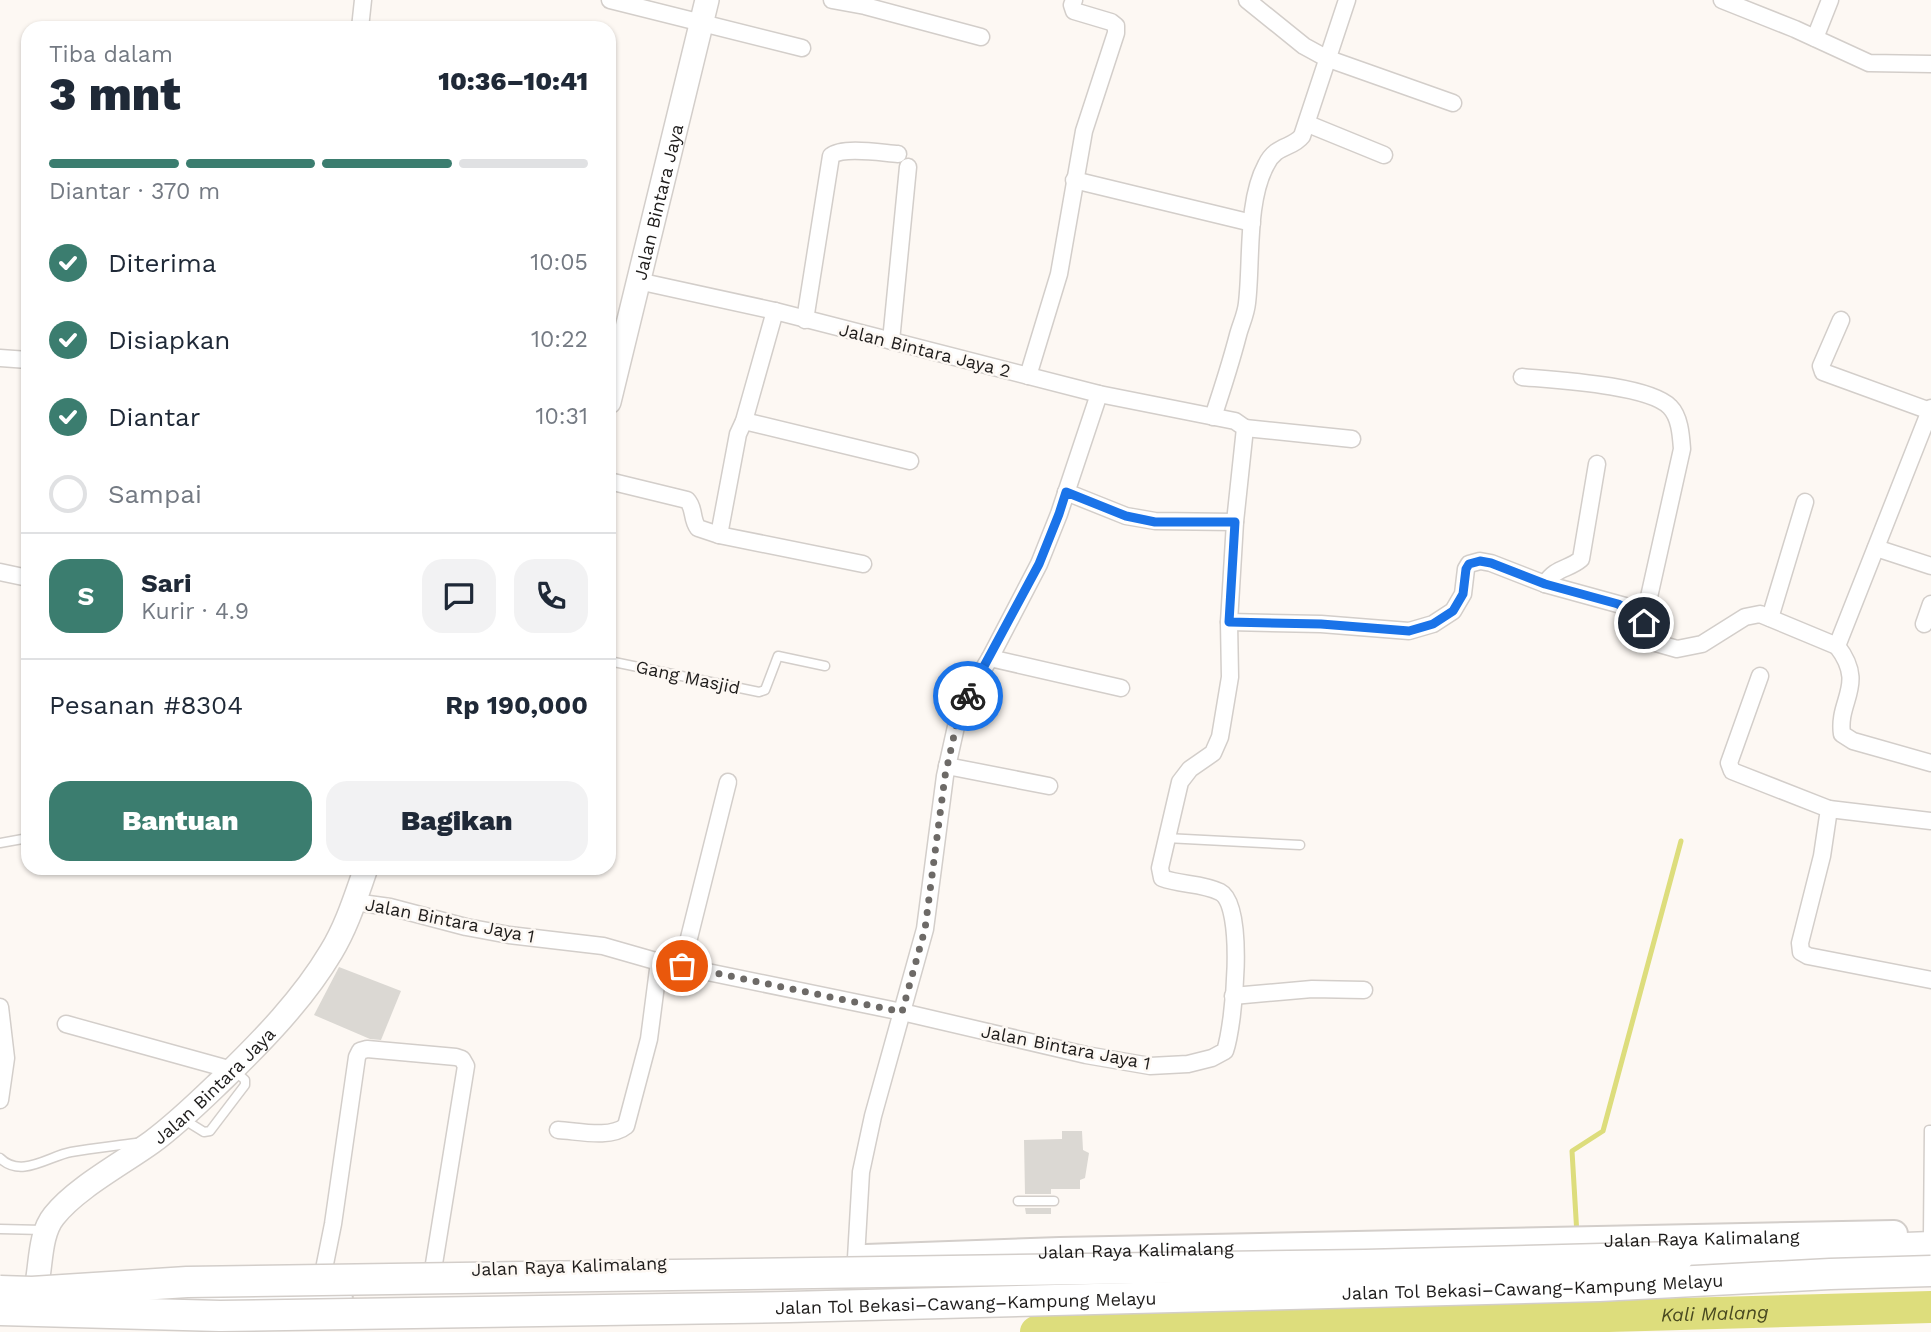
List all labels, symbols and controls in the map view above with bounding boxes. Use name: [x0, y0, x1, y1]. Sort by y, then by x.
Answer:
text: Tiba dalam: [49, 41, 173, 68]
text: 10:36–10:41: [438, 66, 588, 96]
text: 3 mnt: [49, 67, 181, 121]
street label: Jalan Bintara Jaya: [629, 122, 687, 282]
text: Diantar · 370 m: [49, 178, 220, 205]
icon: check: [49, 244, 87, 282]
text: Diterima: [108, 248, 216, 278]
text: 10:05: [530, 249, 588, 276]
street label: Jalan Bintara Jaya 2: [837, 319, 1013, 381]
icon: check: [49, 321, 87, 359]
text: Disiapkan: [108, 325, 230, 355]
text: 10:22: [531, 326, 588, 353]
icon: check: [49, 398, 87, 436]
text: Diantar: [108, 402, 200, 432]
text: 10:31: [536, 403, 588, 430]
text: Sampai: [108, 479, 202, 509]
button: chat: [422, 559, 496, 633]
button: phone: [514, 559, 588, 633]
text: Sari: [141, 568, 191, 598]
text: S: [78, 581, 94, 611]
pin: [1614, 593, 1674, 653]
text: Kurir · 4.9: [141, 598, 249, 625]
icon: home: [1625, 604, 1663, 642]
street label: Gang Masjid: [634, 656, 742, 698]
courier: [933, 661, 1003, 731]
icon: bike: [949, 677, 987, 715]
text: Pesanan #8304: [49, 690, 243, 720]
text: Rp 190,000: [445, 690, 588, 720]
button: Bantuan: [49, 781, 312, 861]
button: Bagikan: [326, 781, 588, 861]
street label: Jalan Bintara Jaya 1: [364, 893, 536, 947]
pin: [652, 936, 712, 996]
icon: bag: [663, 947, 701, 985]
street label: Jalan Bintara Jaya 1: [980, 1020, 1152, 1074]
street label: Jalan Bintara Jaya: [149, 1023, 279, 1148]
street label: Jalan Raya Kalimalang: [1604, 1225, 1800, 1250]
street label: Jalan Raya Kalimalang: [1038, 1237, 1234, 1262]
street label: Jalan Raya Kalimalang: [471, 1252, 667, 1280]
street label: Jalan Tol Bekasi–Cawang–Kampung Melayu: [1342, 1269, 1724, 1303]
street label: Jalan Tol Bekasi–Cawang–Kampung Melayu: [775, 1287, 1157, 1318]
water label: Kali Malang: [1660, 1300, 1769, 1326]

